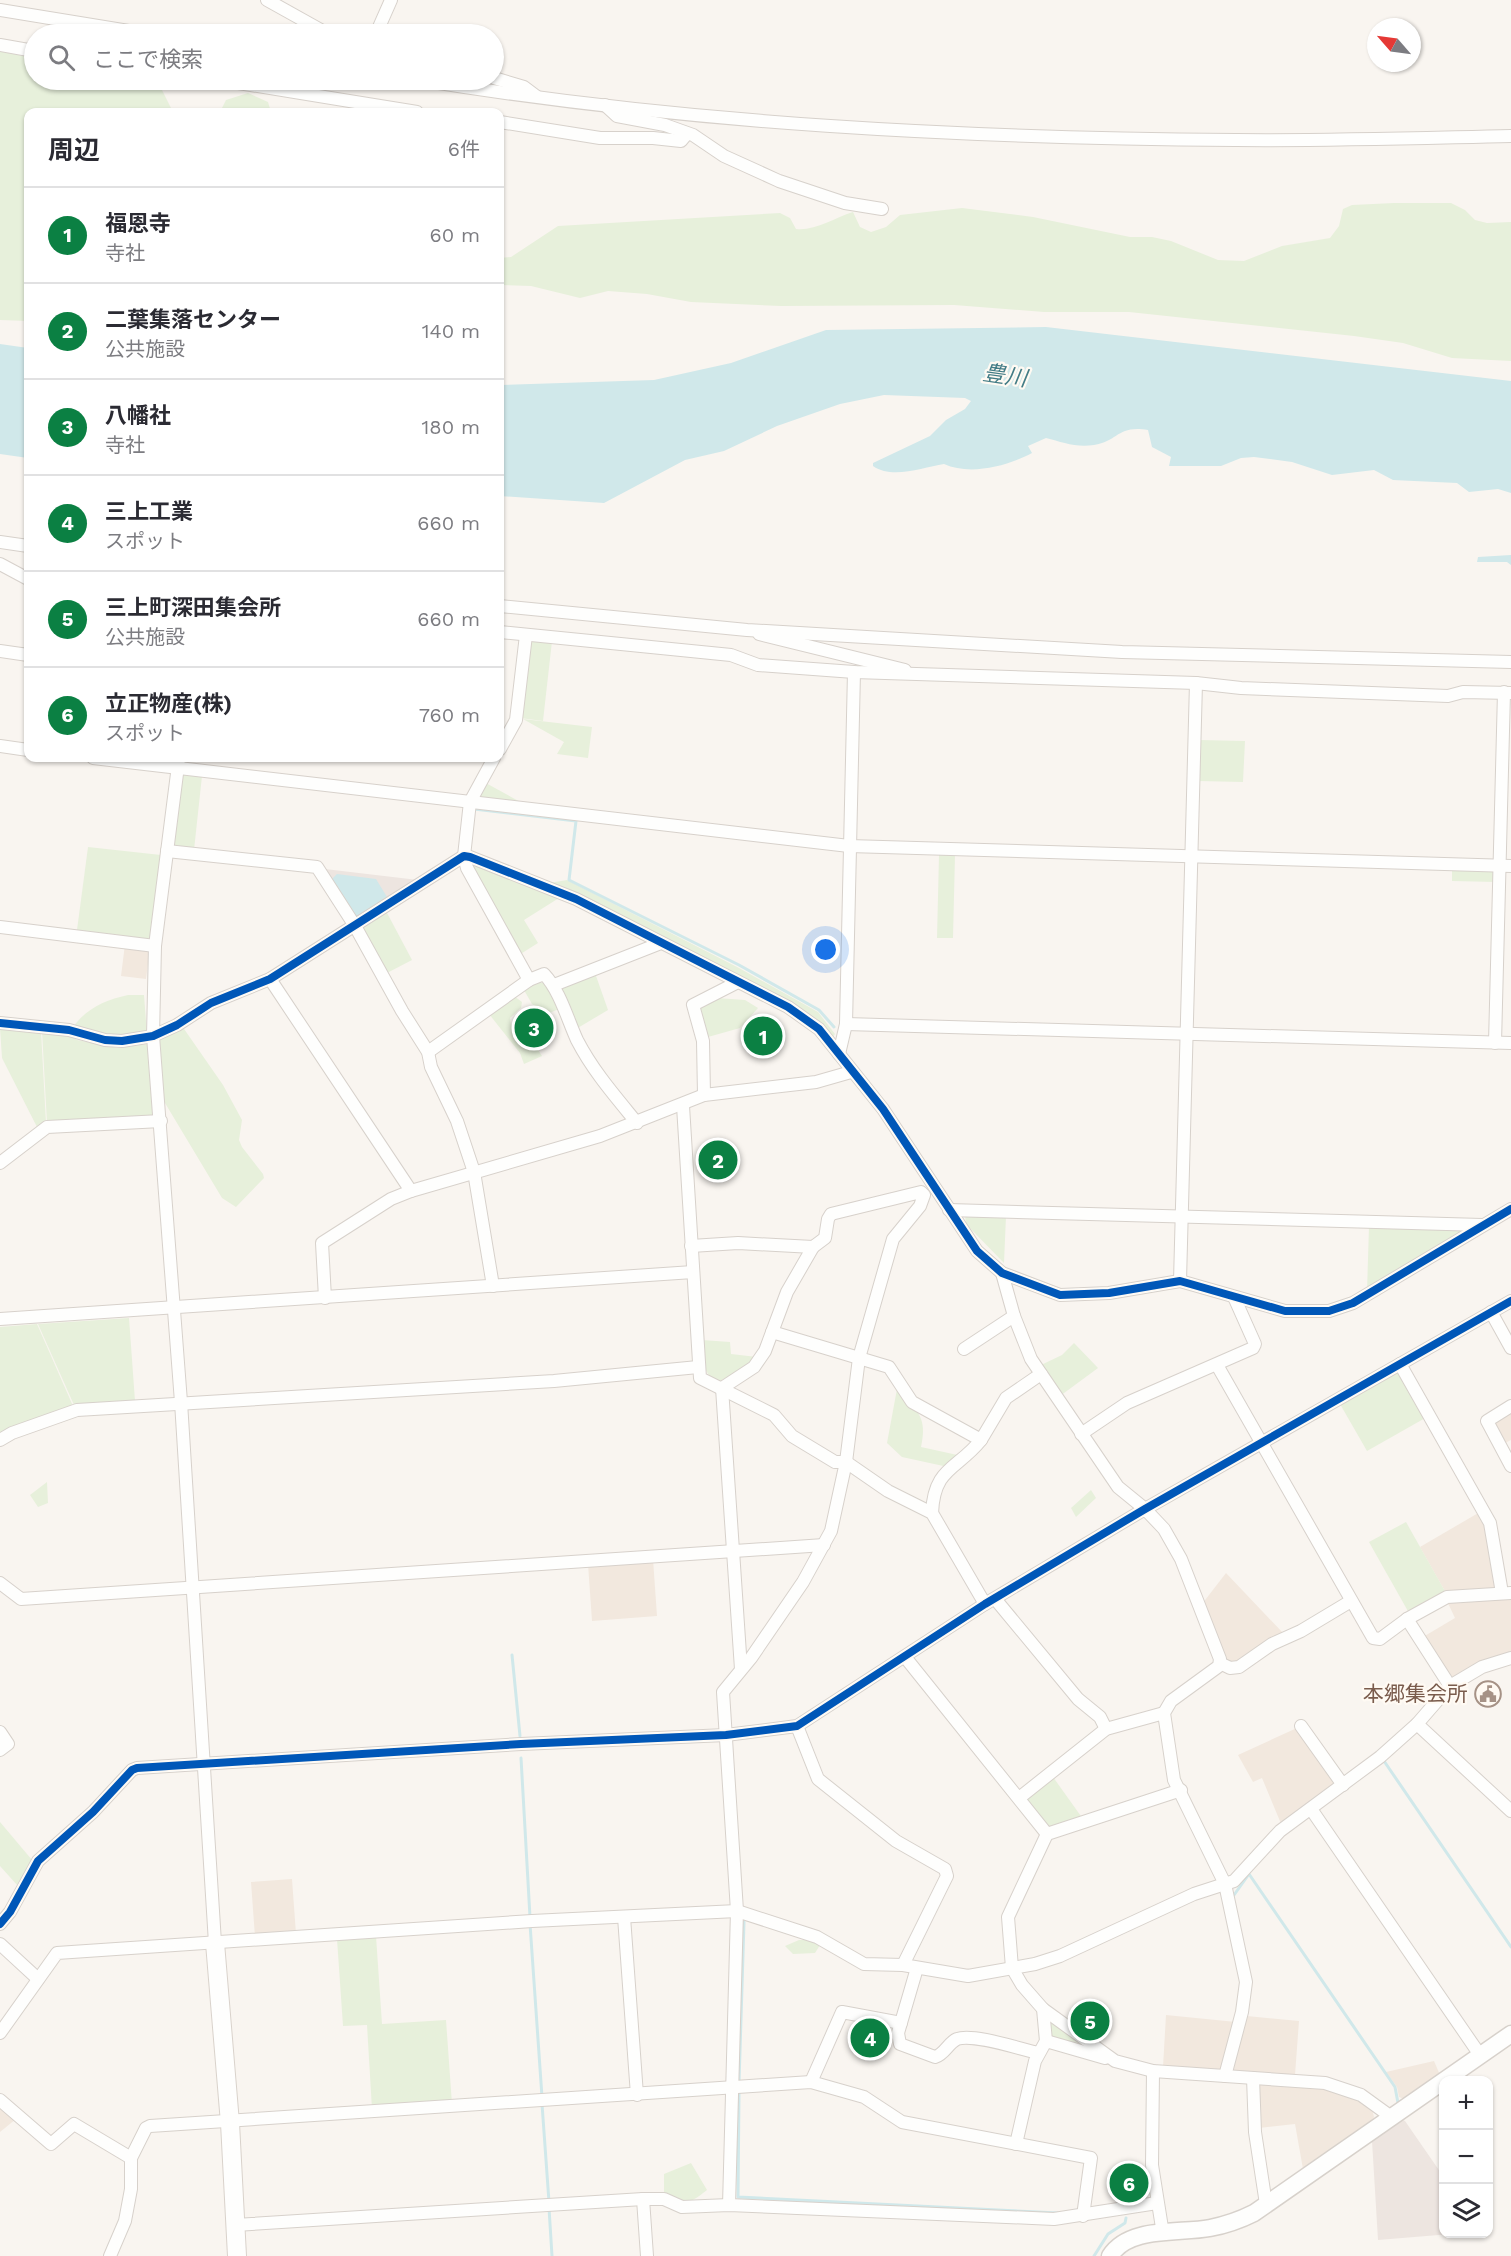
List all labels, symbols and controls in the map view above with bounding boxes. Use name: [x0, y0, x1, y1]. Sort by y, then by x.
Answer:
north arrow: [1367, 18, 1421, 72]
search box: [24, 24, 504, 90]
icon: search: [45, 41, 78, 74]
text: ここで検索: [93, 47, 203, 72]
text: 周辺: [48, 135, 100, 165]
text: 6件: [448, 137, 480, 161]
text: 福恩寺: [105, 211, 171, 236]
text: 1: [63, 223, 72, 247]
text: 60 m: [430, 223, 480, 247]
text: 寺社: [105, 241, 145, 265]
text: 二葉集落センター: [105, 307, 281, 332]
text: 2: [62, 319, 73, 343]
text: 140 m: [422, 319, 480, 343]
text: 公共施設: [105, 337, 185, 361]
water label: 豊川: [981, 360, 1030, 391]
text: 八幡社: [105, 403, 171, 428]
text: 3: [62, 415, 73, 439]
text: 180 m: [422, 415, 480, 439]
text: 寺社: [105, 433, 145, 457]
text: 三上工業: [105, 499, 193, 524]
text: 4: [61, 511, 74, 535]
text: 660 m: [417, 511, 480, 535]
text: スポット: [105, 529, 185, 553]
text: 三上町深田集会所: [105, 595, 281, 620]
text: 5: [62, 607, 73, 631]
text: 660 m: [417, 607, 480, 631]
text: 公共施設: [105, 625, 185, 649]
text: 立正物産(株): [105, 691, 232, 716]
text: 6: [61, 703, 74, 727]
text: 760 m: [419, 703, 480, 727]
text: スポット: [105, 721, 185, 745]
your location: [811, 935, 840, 964]
pin: 3: [514, 1006, 554, 1050]
pin: 1: [744, 1014, 783, 1058]
pin: 2: [698, 1138, 738, 1182]
public building icon: 本郷集会所: [1473, 1679, 1503, 1709]
place label: 本郷集会所: [1363, 1681, 1468, 1706]
pin: 5: [1070, 1998, 1110, 2044]
pin: 4: [850, 2016, 890, 2060]
map controls: [1439, 2076, 1493, 2238]
button: +: [1439, 2076, 1493, 2130]
button: −: [1439, 2130, 1493, 2184]
pin: 6: [1110, 2160, 1148, 2206]
button: layers: [1439, 2184, 1493, 2238]

